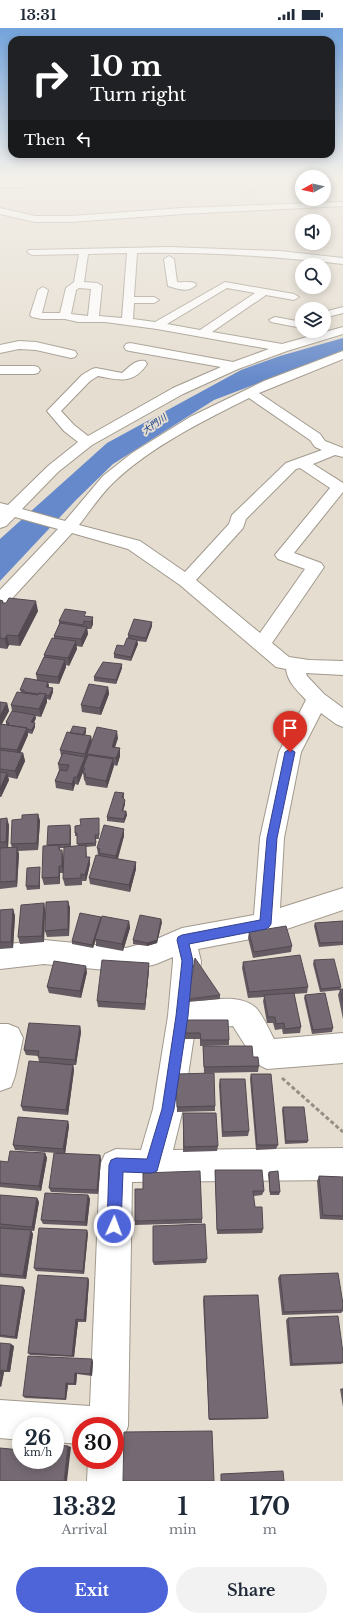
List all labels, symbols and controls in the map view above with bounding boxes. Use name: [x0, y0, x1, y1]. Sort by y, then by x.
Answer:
text: 13:31: [20, 5, 56, 24]
text: 10 m: [90, 49, 162, 84]
icon: right: [24, 52, 76, 104]
text: Turn right: [90, 84, 186, 106]
icon: left: [73, 128, 95, 150]
text: Then: [24, 130, 65, 149]
north arrow: [295, 170, 331, 206]
map controls: [295, 170, 331, 338]
button: sound: [295, 214, 331, 250]
button: search: [295, 258, 331, 294]
button: layers: [295, 302, 331, 338]
water label: 大門川: [140, 411, 169, 436]
pin: [273, 711, 307, 752]
icon: arrive: [279, 717, 301, 739]
position arrow: [93, 1205, 135, 1247]
speed limit sign: 30: [72, 1417, 124, 1469]
text: 26: [25, 1426, 51, 1450]
text: km/h: [24, 1446, 52, 1459]
text: 13:32: [53, 1492, 116, 1521]
text: 1: [178, 1492, 188, 1521]
text: 170: [249, 1492, 290, 1521]
text: Arrival: [62, 1521, 108, 1538]
text: min: [169, 1521, 196, 1538]
text: m: [263, 1521, 277, 1538]
button: Exit: [16, 1567, 168, 1613]
button: Share: [176, 1567, 327, 1613]

